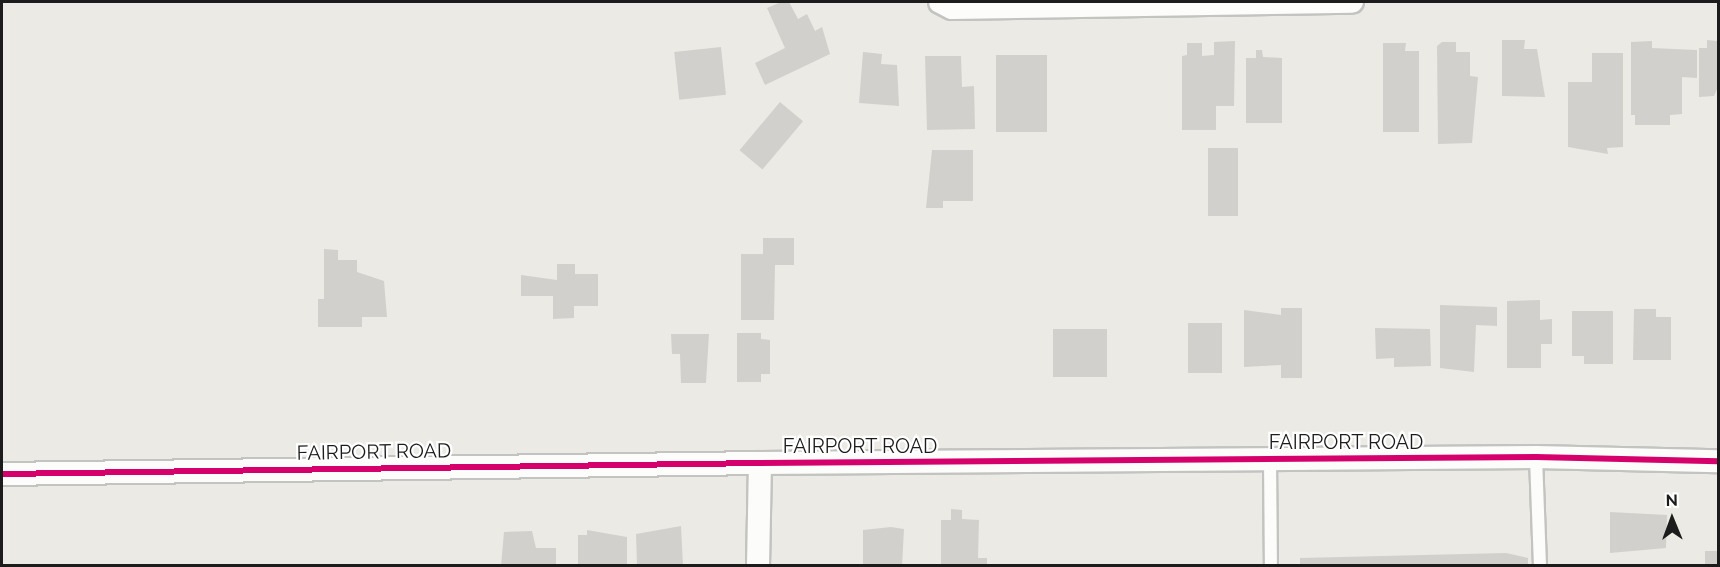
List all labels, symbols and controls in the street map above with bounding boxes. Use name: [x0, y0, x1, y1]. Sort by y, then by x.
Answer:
street label: FAIRPORT ROAD: [1268, 430, 1424, 454]
street label: FAIRPORT ROAD: [782, 434, 938, 458]
street label: FAIRPORT ROAD: [296, 439, 452, 465]
north arrow: [1642, 489, 1702, 549]
text: N: [1665, 491, 1678, 510]

